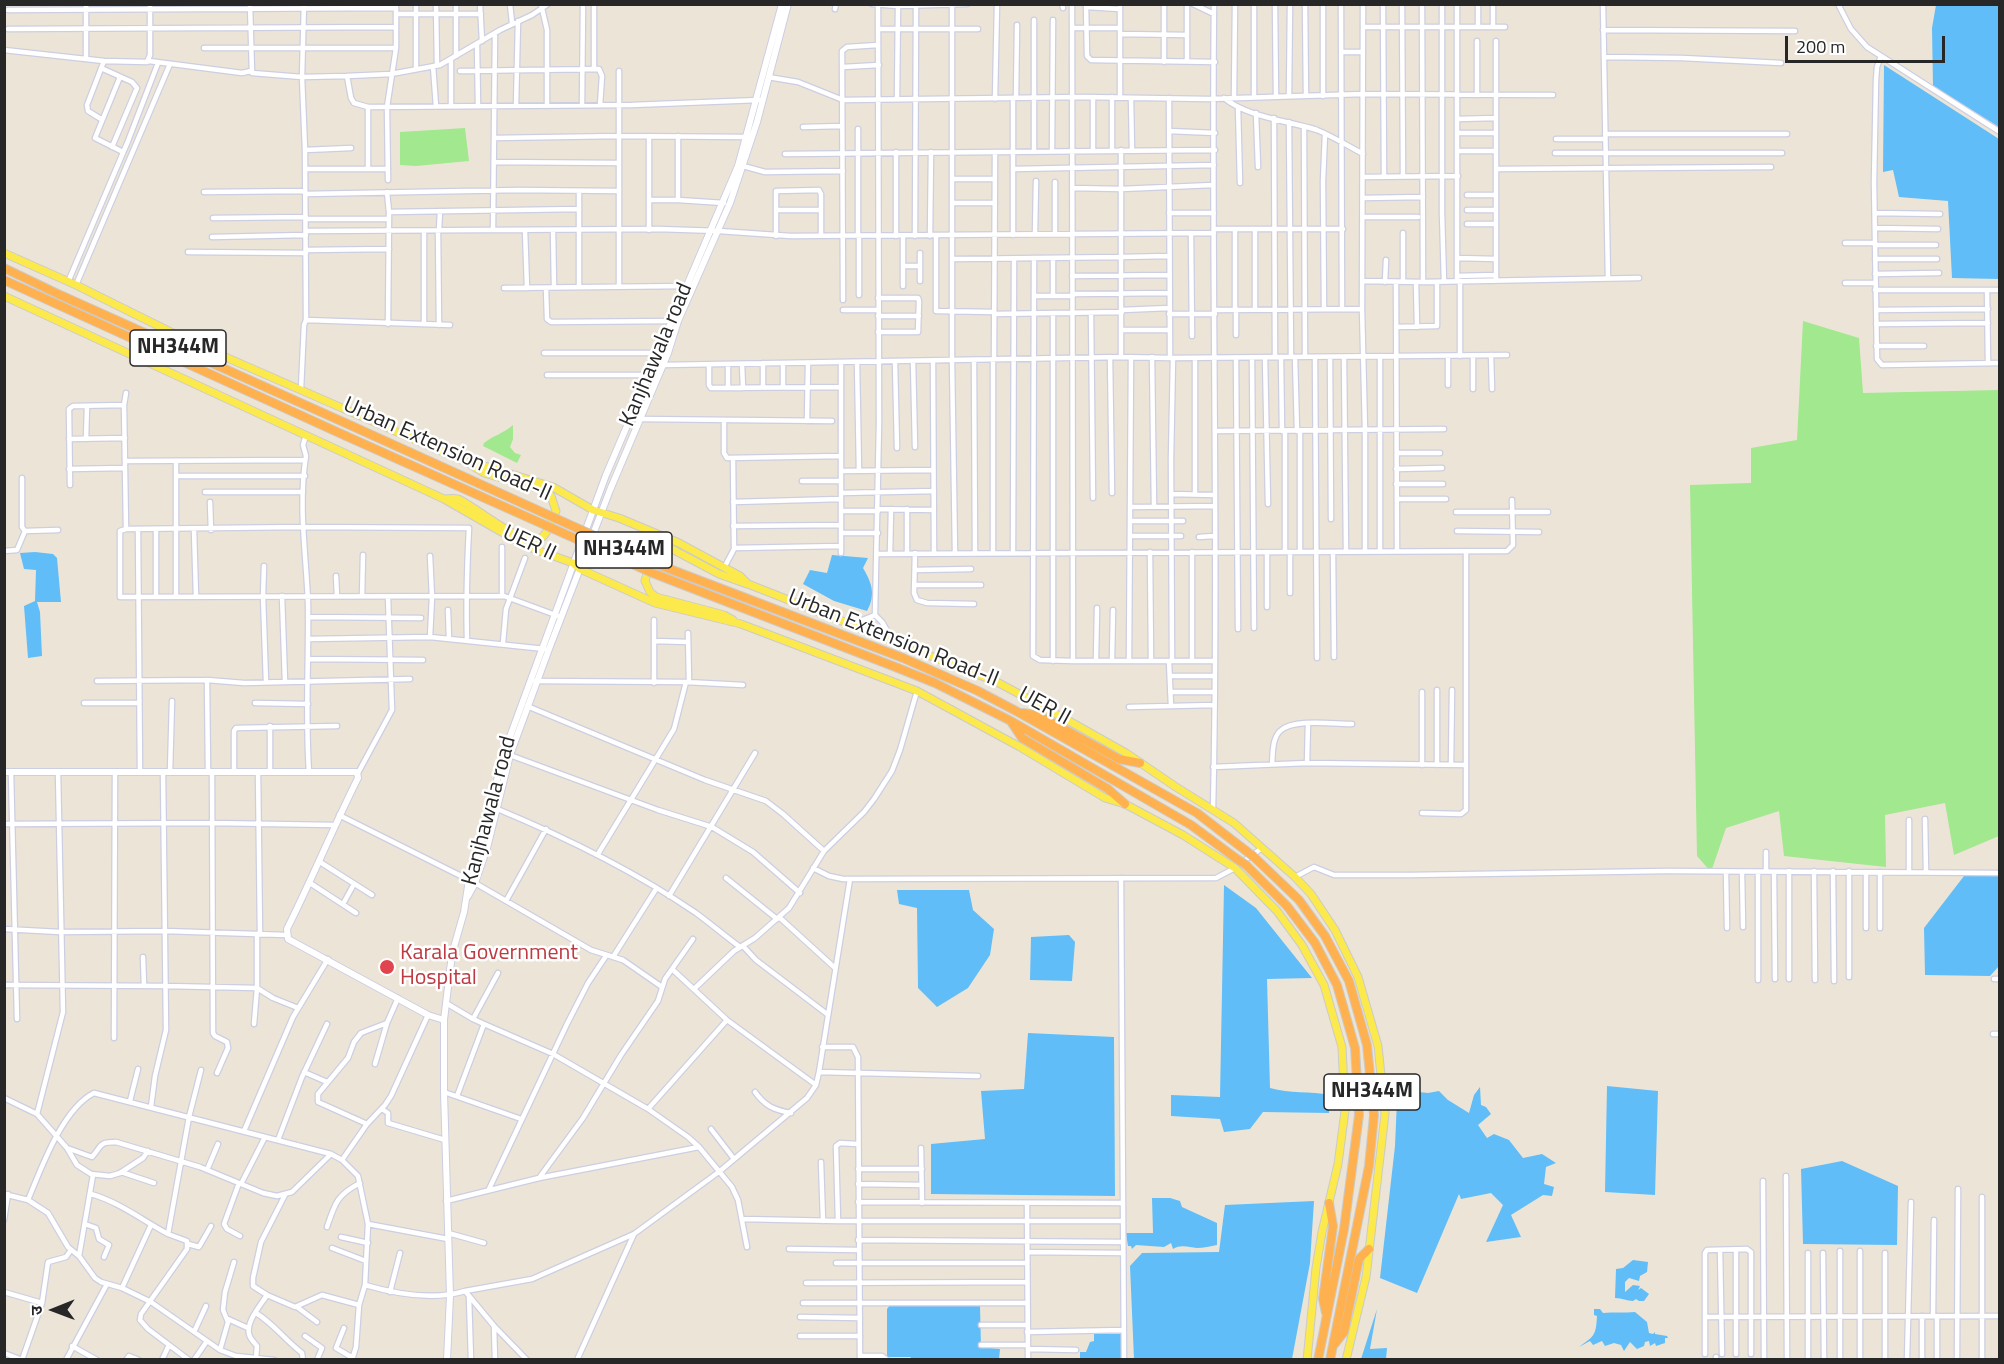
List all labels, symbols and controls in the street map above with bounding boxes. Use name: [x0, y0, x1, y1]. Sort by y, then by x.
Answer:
scale bar: [1788, 24, 1948, 62]
text: 200 m: [1796, 33, 1845, 60]
street label: Kanjhawala road: [615, 279, 699, 431]
road number: NH344M: [130, 330, 226, 366]
street label: Urban Extension Road-II: [339, 392, 555, 508]
street label: UER II: [498, 520, 560, 568]
road number: NH344M: [576, 532, 672, 568]
street label: Urban Extension Road-II: [784, 585, 1002, 693]
street label: UER II: [1013, 682, 1075, 732]
street label: Kanjhawala road: [457, 734, 523, 888]
place label: Karala Government Hospital: [400, 941, 578, 992]
marker: Karala Government Hospital: [378, 958, 396, 976]
road number: NH344M: [1324, 1074, 1420, 1110]
north arrow: [24, 1280, 84, 1340]
text: उ: [24, 1305, 48, 1315]

